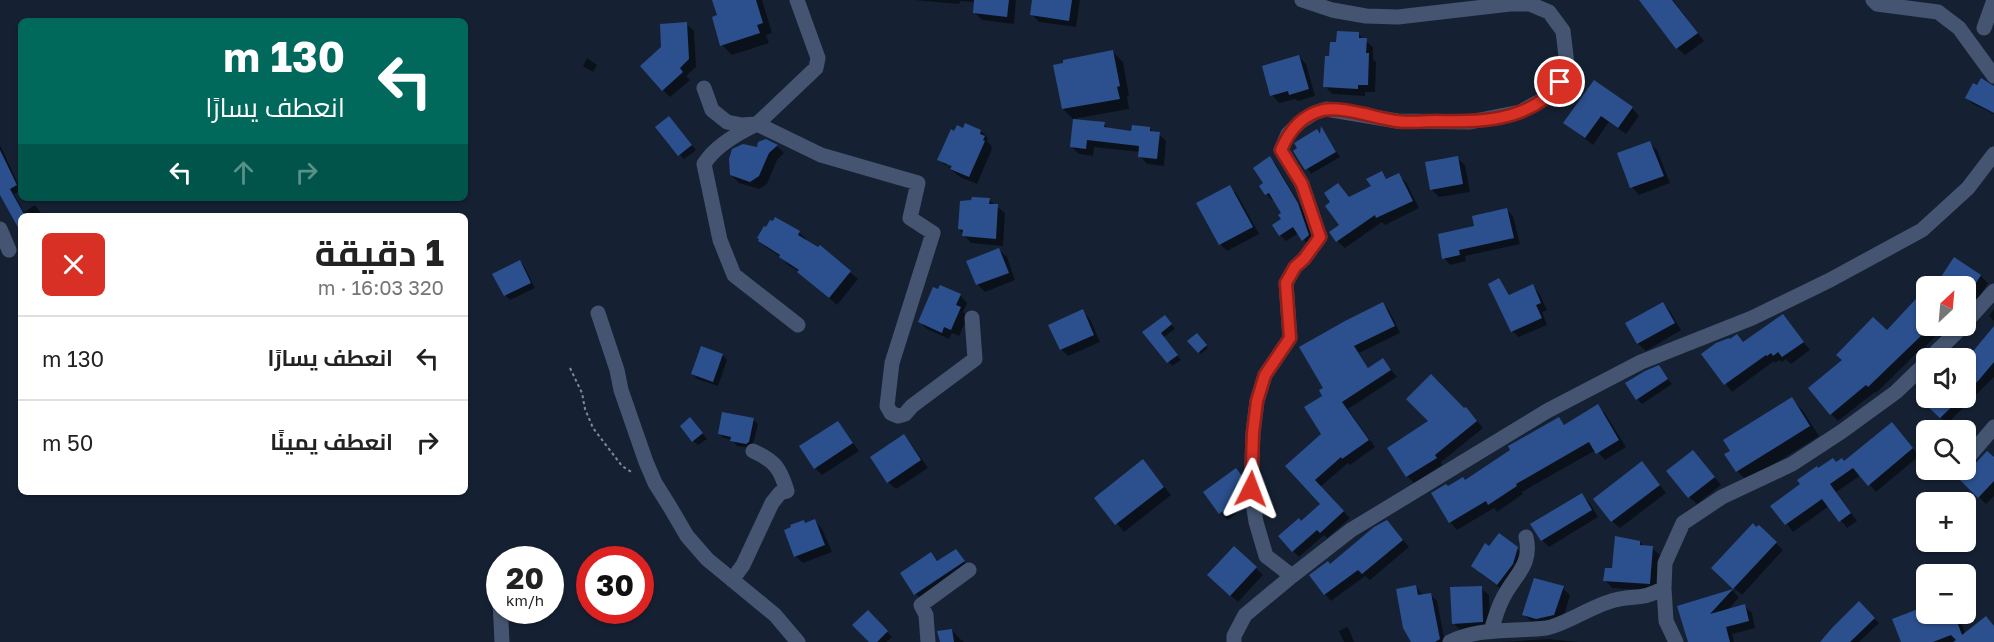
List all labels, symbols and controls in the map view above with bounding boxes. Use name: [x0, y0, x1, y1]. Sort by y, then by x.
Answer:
text: 130 m: [223, 31, 345, 81]
icon: left: [366, 42, 444, 120]
pin: [1534, 56, 1585, 107]
icon: arrive: [1543, 65, 1576, 98]
text: انعطف يسارًا: [205, 91, 345, 123]
icon: left: [164, 156, 197, 189]
icon: ahead: [227, 156, 260, 189]
icon: right: [290, 156, 323, 189]
text: 1 دقيقة: [315, 231, 444, 274]
button: close: [42, 233, 105, 296]
text: 320 m · 16:03: [318, 275, 444, 299]
north arrow: [1916, 276, 1976, 336]
map controls: [1916, 276, 1976, 624]
icon: left: [411, 342, 444, 375]
text: انعطف يسارًا: [268, 344, 393, 371]
text: 130 m: [42, 345, 104, 372]
button: sound: [1916, 348, 1976, 408]
button: search: [1916, 420, 1976, 480]
icon: right: [411, 426, 444, 459]
text: انعطف يمينًا: [270, 428, 393, 455]
text: 50 m: [42, 429, 93, 456]
position arrow: [1219, 457, 1283, 521]
button: +: [1916, 492, 1976, 552]
speed limit sign: 30: [576, 546, 654, 624]
text: 20: [506, 560, 544, 596]
button: −: [1916, 564, 1976, 624]
text: km/h: [506, 591, 544, 609]

